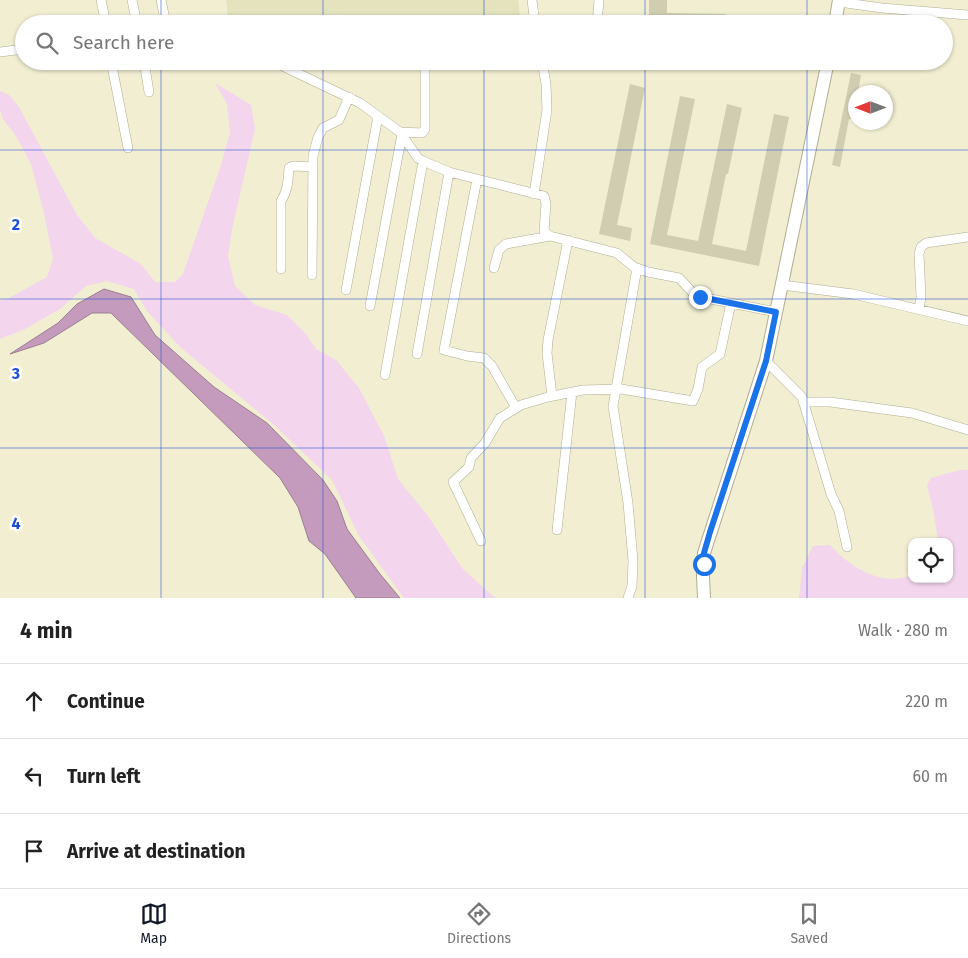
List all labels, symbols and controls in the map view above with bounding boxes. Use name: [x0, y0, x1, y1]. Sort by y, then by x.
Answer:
search box: [15, 15, 953, 70]
icon: search: [33, 29, 61, 57]
text: Search here: [73, 31, 174, 54]
north arrow: [848, 85, 893, 130]
text: 2: [12, 215, 20, 234]
route end: [689, 286, 712, 309]
text: 3: [11, 364, 20, 383]
text: 4: [11, 514, 21, 533]
map controls: [908, 538, 953, 583]
button: locate: [908, 538, 953, 583]
route start: [693, 553, 716, 576]
text: 4 min: [20, 618, 73, 644]
text: Walk · 280 m: [858, 621, 948, 640]
icon: ahead: [20, 687, 48, 715]
text: Continue: [67, 690, 145, 713]
text: 220 m: [905, 692, 948, 711]
icon: left: [20, 762, 48, 790]
text: Turn left: [67, 765, 141, 788]
text: 60 m: [913, 767, 948, 786]
icon: arrive: [20, 837, 48, 865]
text: Arrive at destination: [67, 840, 246, 863]
tab: Map: [140, 900, 168, 947]
tab: Directions: [447, 900, 511, 947]
tab: Saved: [790, 900, 828, 947]

